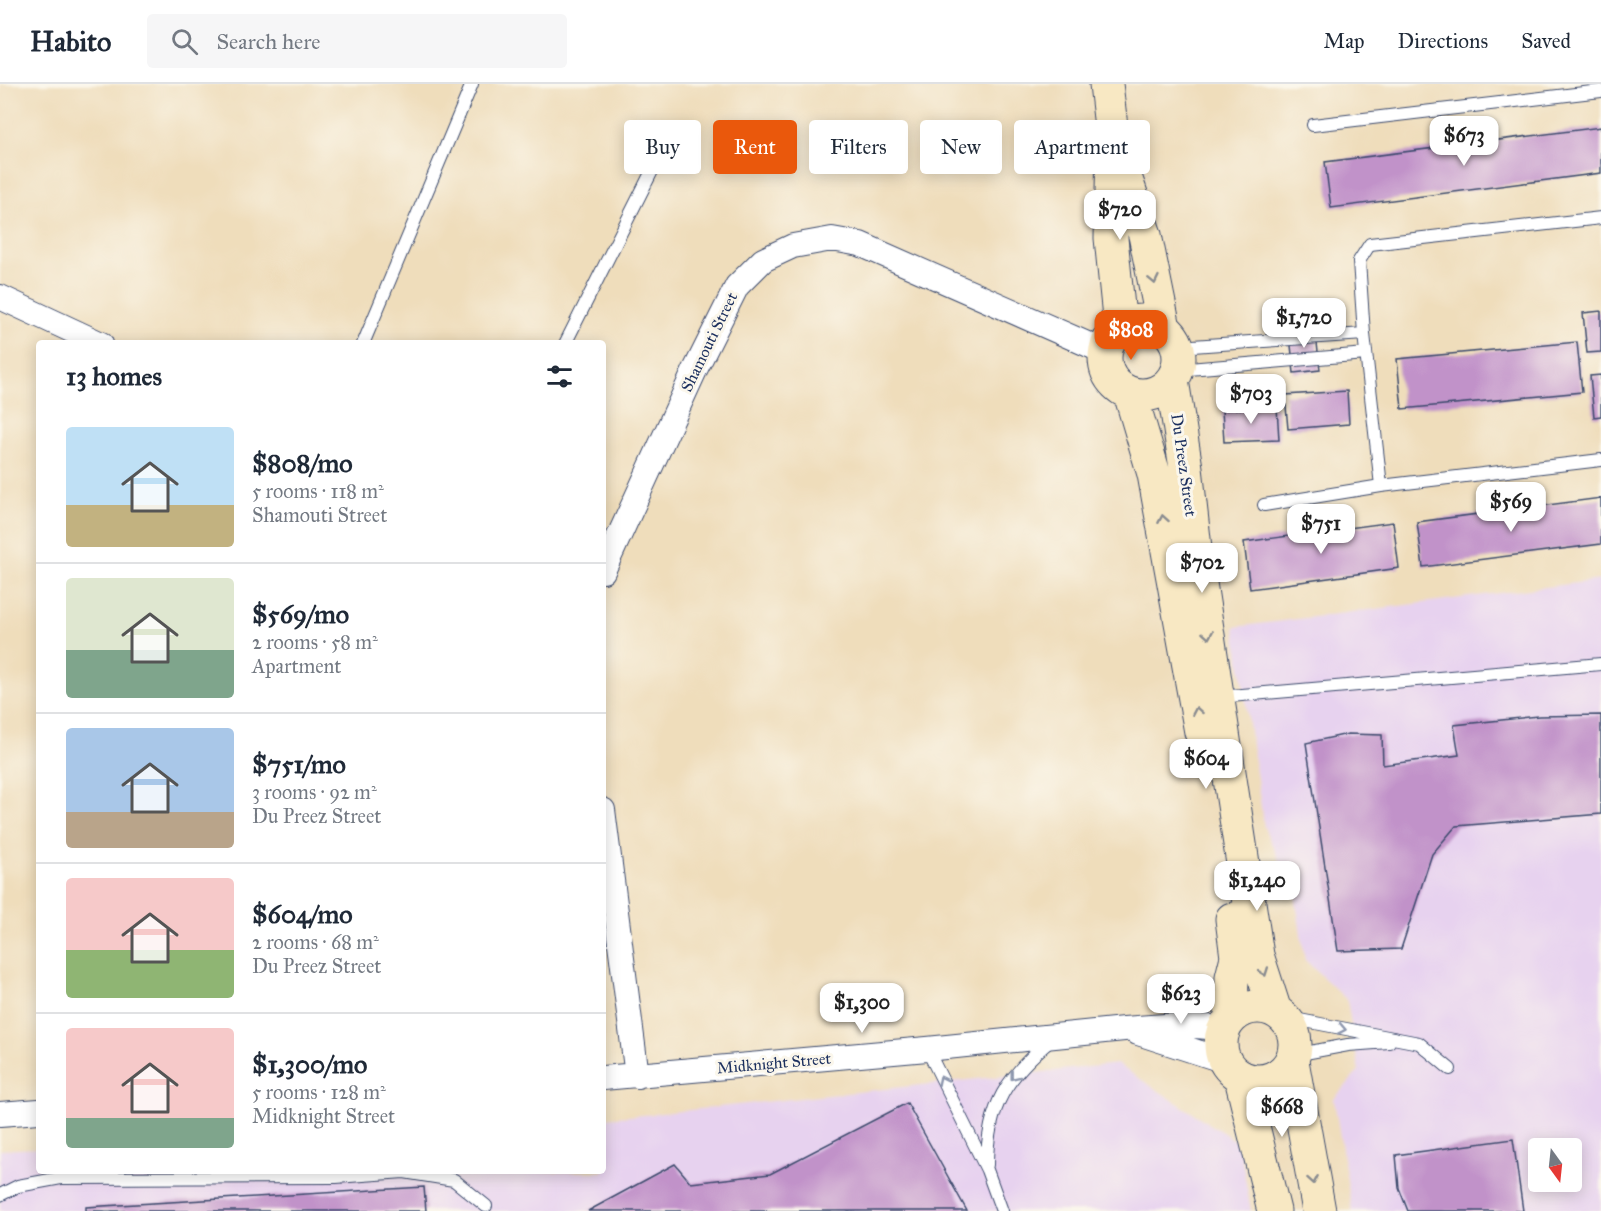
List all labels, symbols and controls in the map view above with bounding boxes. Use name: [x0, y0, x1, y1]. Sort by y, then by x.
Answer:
search box: [147, 14, 567, 68]
text: Habito: [30, 24, 111, 59]
icon: search: [168, 25, 201, 58]
text: Search here: [216, 28, 320, 55]
text: Map: [1324, 28, 1365, 54]
text: Directions: [1398, 28, 1488, 54]
text: Saved: [1521, 28, 1571, 54]
pin: $673: [1428, 116, 1500, 167]
chip: Buy: [624, 120, 701, 174]
chip: Rent: [713, 120, 797, 174]
chip: Filters: [809, 120, 908, 174]
chip: New: [920, 120, 1002, 174]
chip: Apartment: [1014, 120, 1150, 174]
text: $673: [1444, 123, 1484, 147]
pin: $720: [1084, 190, 1156, 241]
text: $720: [1098, 197, 1142, 221]
one-way arrow: [1147, 275, 1160, 285]
street label: Shamouti Street: [677, 289, 741, 395]
pin: $1,720: [1255, 298, 1353, 349]
text: $1,720: [1276, 305, 1332, 329]
pin: $808: [1095, 310, 1167, 361]
text: $808: [1109, 317, 1153, 341]
text: 13 homes: [66, 360, 162, 392]
icon: filters: [543, 360, 576, 393]
pin: $703: [1215, 374, 1287, 425]
text: $703: [1230, 381, 1272, 405]
street label: Du Preez Street: [1167, 412, 1201, 518]
text: $808/mo: [252, 447, 352, 479]
icon: home: [114, 451, 186, 523]
text: 5 rooms · 118 m²: [252, 479, 384, 503]
pin: $569: [1475, 482, 1547, 533]
text: $569: [1490, 489, 1532, 513]
text: Shamouti Street: [252, 503, 387, 527]
pin: $751: [1285, 504, 1357, 555]
text: $751: [1301, 511, 1341, 535]
one-way arrow: [1157, 515, 1169, 524]
pin: $702: [1166, 543, 1238, 594]
text: $702: [1180, 550, 1224, 574]
text: $569/mo: [252, 598, 349, 630]
icon: home: [114, 602, 186, 674]
text: 2 rooms · 58 m²: [252, 630, 378, 654]
one-way arrow: [1202, 631, 1214, 640]
text: Apartment: [252, 654, 341, 678]
one-way arrow: [1191, 706, 1204, 716]
pin: $604: [1170, 739, 1242, 790]
text: $604: [1183, 746, 1229, 770]
text: $751/mo: [252, 748, 346, 780]
icon: home: [114, 752, 186, 824]
text: 3 rooms · 92 m²: [252, 780, 377, 804]
text: Du Preez Street: [252, 804, 381, 828]
pin: $1,240: [1208, 861, 1306, 912]
text: $1,240: [1228, 868, 1286, 892]
text: $604/mo: [252, 898, 353, 930]
icon: home: [114, 902, 186, 974]
text: 2 rooms · 68 m²: [252, 930, 379, 954]
text: Du Preez Street: [252, 954, 381, 978]
one-way arrow: [1256, 966, 1269, 977]
pin: $623: [1145, 974, 1217, 1025]
text: $623: [1161, 981, 1201, 1005]
pin: $1,300: [813, 983, 911, 1034]
text: $1,300: [834, 990, 890, 1014]
one-way arrow: [1337, 1022, 1347, 1035]
text: $1,300/mo: [252, 1048, 367, 1080]
street label: Midknight Street: [716, 1049, 832, 1078]
icon: home: [114, 1052, 186, 1124]
one-way arrow: [1010, 1069, 1021, 1080]
one-way arrow: [938, 1075, 949, 1086]
text: 5 rooms · 128 m²: [252, 1080, 386, 1104]
pin: $668: [1246, 1087, 1318, 1138]
text: $668: [1260, 1094, 1304, 1118]
text: Midknight Street: [252, 1104, 395, 1128]
north arrow: [1528, 1138, 1582, 1192]
map controls: [1528, 1138, 1582, 1192]
one-way arrow: [1306, 1175, 1319, 1185]

